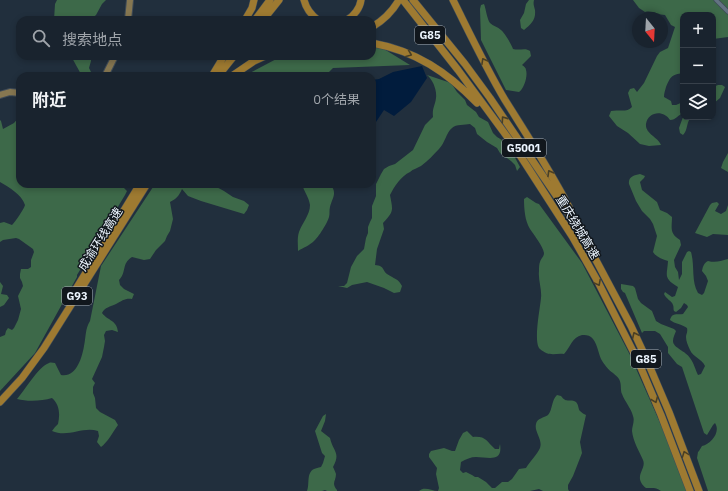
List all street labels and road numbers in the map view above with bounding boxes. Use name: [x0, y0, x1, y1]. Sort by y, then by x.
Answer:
road number: G85: [415, 26, 445, 44]
road number: G5001: [502, 139, 546, 157]
street label: 重庆绕城高速: [553, 192, 603, 262]
street label: 成渝环线高速: [75, 204, 125, 274]
road number: G93: [62, 287, 92, 305]
road number: G85: [631, 350, 661, 368]

